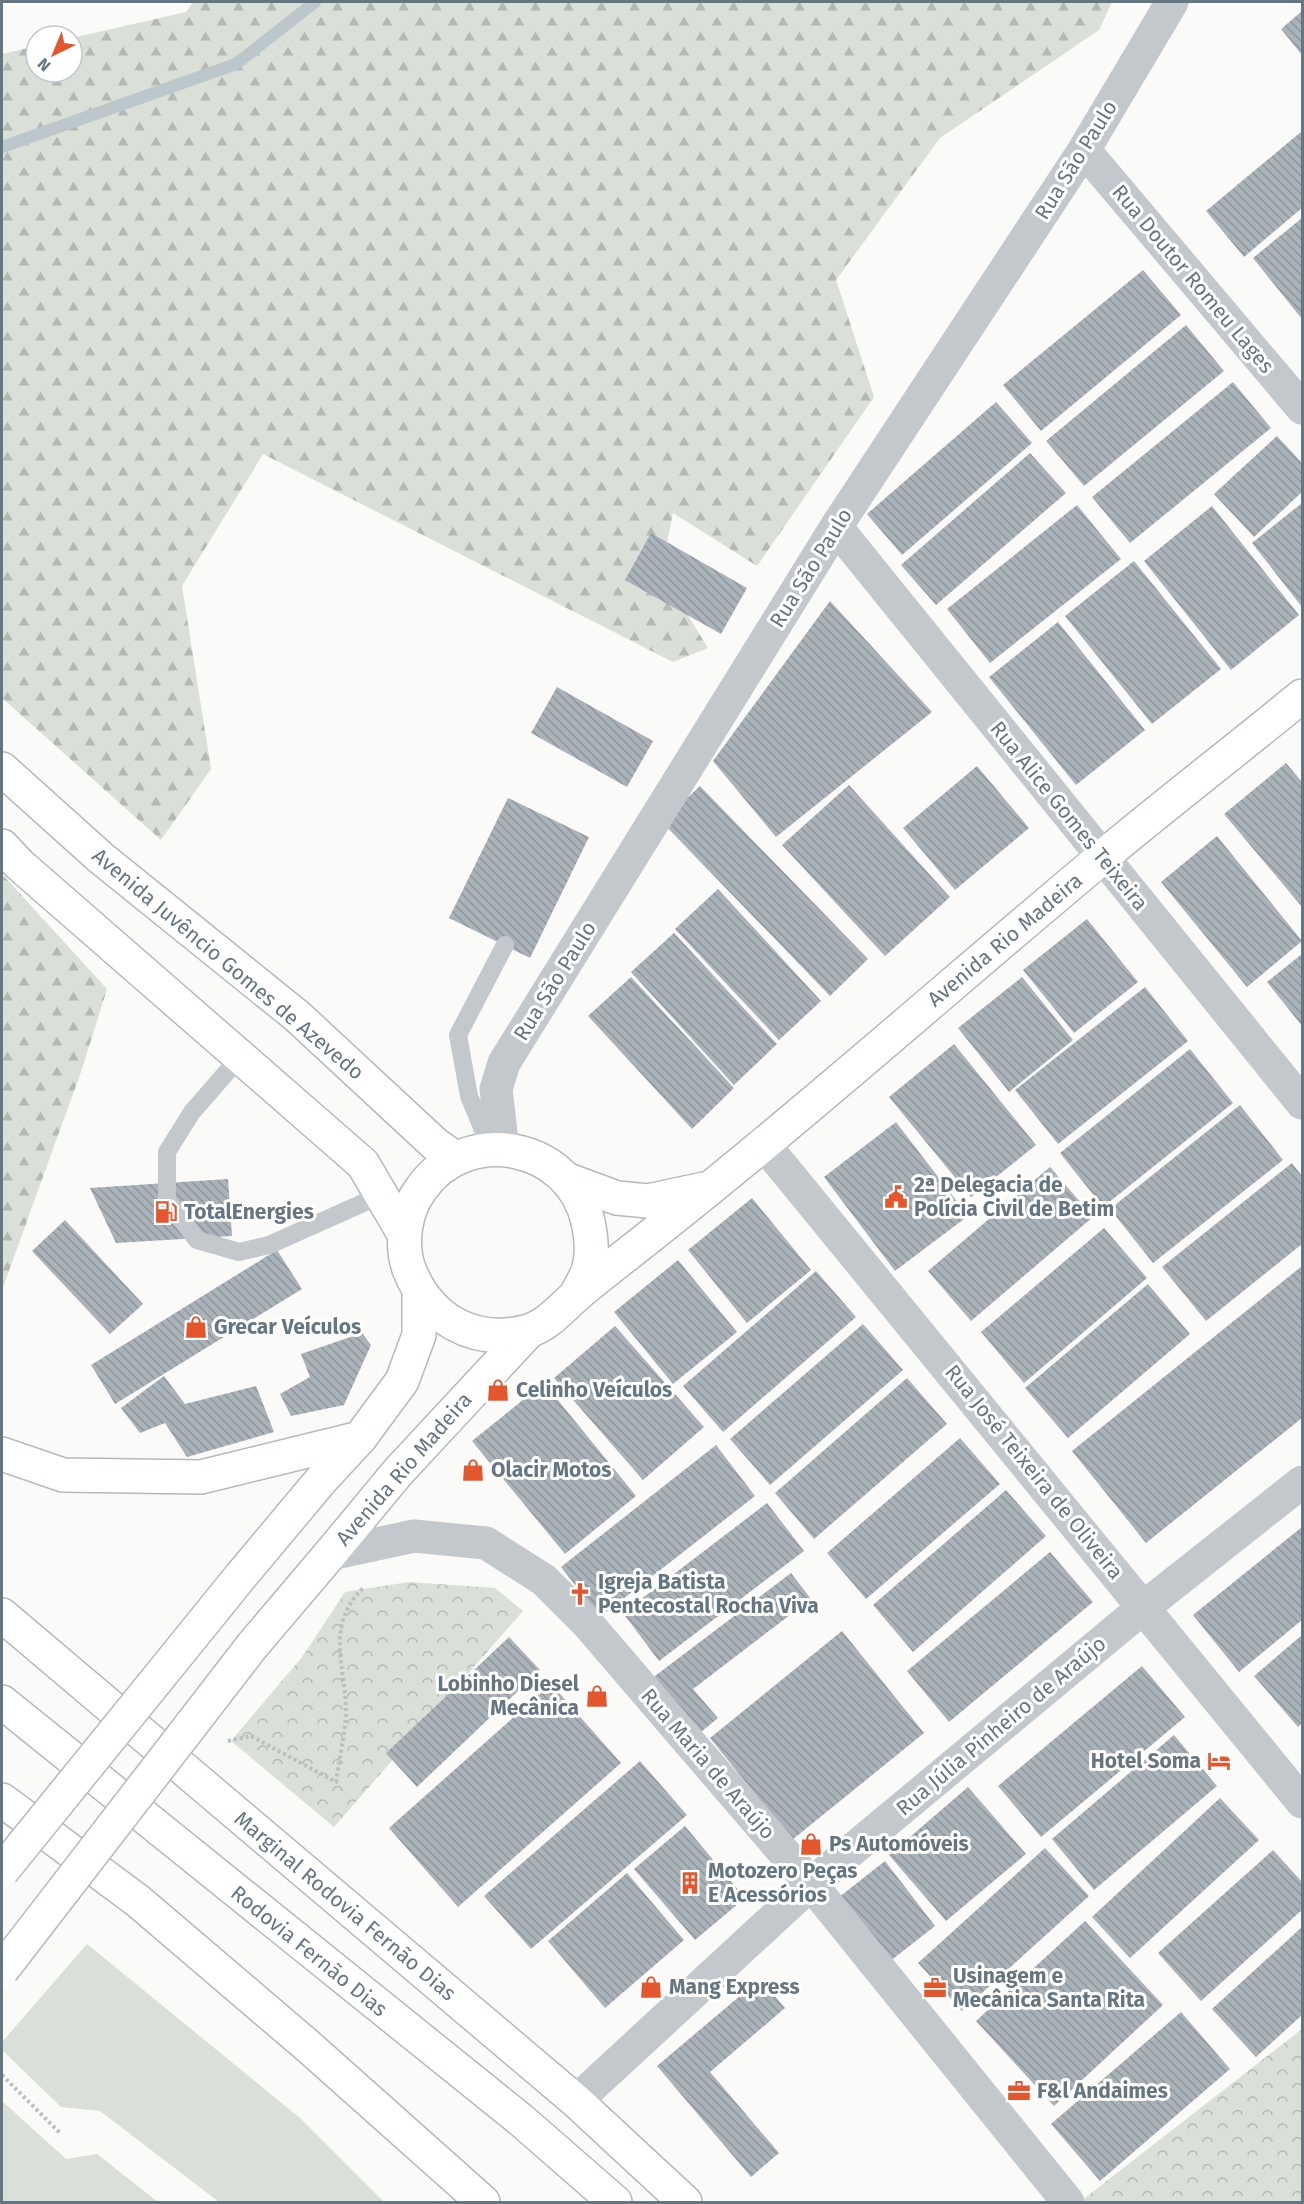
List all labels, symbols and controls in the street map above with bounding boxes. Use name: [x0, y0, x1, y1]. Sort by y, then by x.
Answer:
north arrow: [24, 24, 84, 84]
text: N: [34, 54, 54, 75]
street label: Rua São Paulo: [1029, 96, 1123, 224]
street label: Rua Doutor Romeu Lages: [1106, 179, 1280, 379]
street label: Rua São Paulo: [764, 504, 858, 632]
street label: Rua Alice Gomes Teixeira: [985, 716, 1153, 916]
street label: Avenida Juvêncio Gomes de Azevedo: [87, 843, 369, 1085]
street label: Avenida Rio Madeira: [922, 868, 1088, 1012]
street label: Rua São Paulo: [508, 917, 602, 1045]
place label: 2ª Delegacia de Polícia Civil de Betim: [914, 1172, 1114, 1222]
public building icon: 2ª Delegacia de Polícia Civil de Betim: [883, 1184, 909, 1210]
fuel station icon: TotalEnergies: [153, 1199, 179, 1225]
place label: TotalEnergies: [184, 1199, 314, 1225]
shop icon: Grecar Veículos: [183, 1314, 209, 1340]
place label: Grecar Veículos: [214, 1314, 361, 1340]
street label: Rua José Teixeira de Oliveira: [939, 1359, 1129, 1585]
shop icon: Celinho Veículos: [485, 1377, 511, 1403]
place label: Celinho Veículos: [516, 1377, 672, 1403]
street label: Avenida Rio Madeira: [330, 1387, 478, 1551]
shop icon: Olacir Motos: [460, 1457, 486, 1483]
place label: Olacir Motos: [491, 1457, 611, 1483]
place label: Igreja Batista Pentecostal Rocha Viva: [598, 1569, 819, 1619]
church icon: Igreja Batista Pentecostal Rocha Viva: [567, 1581, 593, 1607]
street label: Rua Júlia Pinheiro de Araújo: [891, 1631, 1111, 1821]
place label: Lobinho Diesel Mecânica: [437, 1671, 580, 1721]
shop icon: Lobinho Diesel Mecânica: [584, 1683, 610, 1709]
street label: Rua Maria de Araújo: [635, 1683, 781, 1845]
place label: Hotel Soma: [1091, 1748, 1201, 1774]
hotel icon: Hotel Soma: [1206, 1748, 1232, 1774]
street label: Marginal Rodovia Fernão Dias: [229, 1806, 461, 2006]
shop icon: Ps Automóveis: [798, 1831, 824, 1857]
place label: Ps Automóveis: [829, 1831, 969, 1857]
place label: Motozero Peças E Acessórios: [708, 1858, 858, 1908]
building icon: Motozero Peças E Acessórios: [677, 1870, 703, 1896]
street label: Rodovia Fernão Dias: [226, 1880, 392, 2022]
place label: Usinagem e Mecânica Santa Rita: [953, 1963, 1145, 2013]
shop icon: Mang Express: [638, 1974, 664, 2000]
place label: Mang Express: [669, 1974, 800, 2000]
office icon: Usinagem e Mecânica Santa Rita: [922, 1975, 948, 2001]
office icon: F&l Andaimes: [1006, 2078, 1032, 2104]
place label: F&l Andaimes: [1037, 2078, 1168, 2104]

